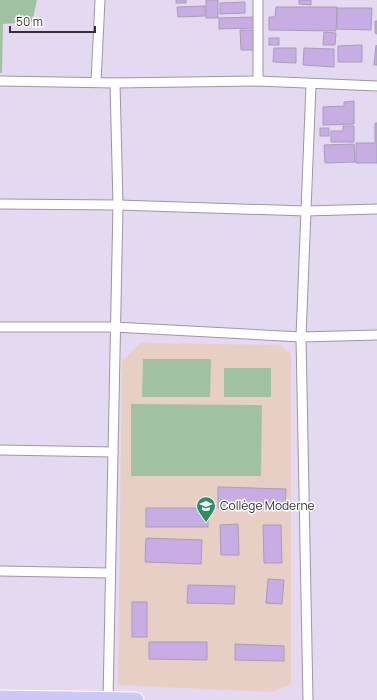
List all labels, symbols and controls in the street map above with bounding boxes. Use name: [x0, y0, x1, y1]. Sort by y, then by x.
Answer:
scale bar: [10, 8, 95, 34]
text: 50 m: [16, 13, 43, 30]
school or university icon: Collège Moderne: [195, 495, 217, 523]
place label: Collège Moderne: [220, 497, 315, 514]

